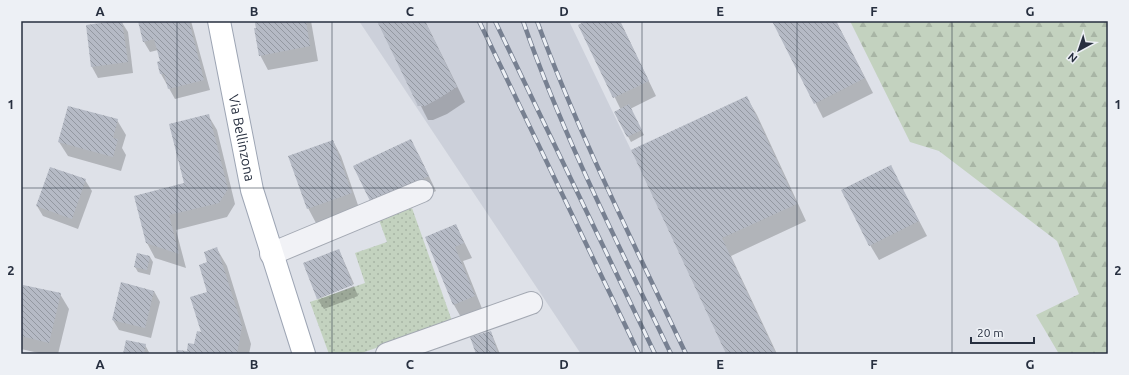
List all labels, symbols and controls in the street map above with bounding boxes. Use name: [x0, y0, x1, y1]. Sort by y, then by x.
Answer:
text: A: [95, 4, 105, 18]
text: B: [250, 4, 259, 18]
text: C: [406, 4, 415, 18]
text: D: [559, 4, 569, 18]
text: E: [716, 4, 724, 18]
text: F: [870, 4, 878, 18]
text: G: [1026, 4, 1035, 18]
north arrow: [1059, 30, 1099, 70]
text: N: [1066, 50, 1080, 65]
street label: Via Bellinzona: [225, 93, 258, 183]
text: 1: [7, 97, 15, 111]
text: 1: [1114, 97, 1122, 111]
text: 2: [7, 263, 15, 277]
text: 2: [1114, 263, 1122, 277]
scale bar: [971, 319, 1034, 345]
text: 20 m: [977, 326, 1004, 339]
text: A: [95, 357, 105, 371]
text: B: [250, 357, 259, 371]
text: C: [406, 357, 415, 371]
text: D: [559, 357, 569, 371]
text: E: [716, 357, 724, 371]
text: F: [870, 357, 878, 371]
text: G: [1026, 357, 1035, 371]

